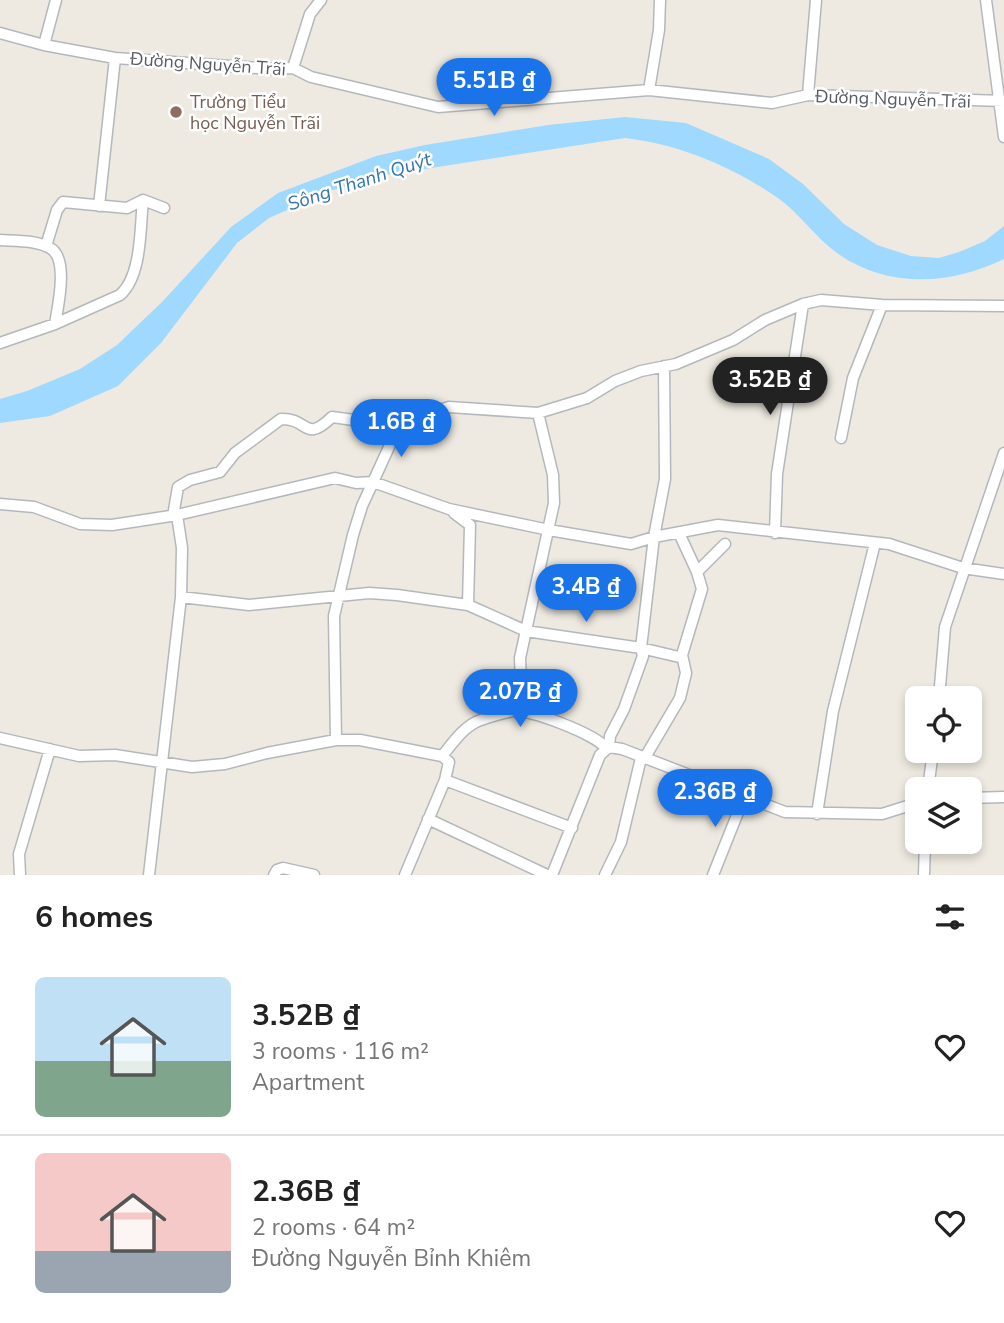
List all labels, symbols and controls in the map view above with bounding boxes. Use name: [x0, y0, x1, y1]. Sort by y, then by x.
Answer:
street label: Đường Nguyễn Trãi: [128, 47, 287, 81]
pin: 5.51B ₫: [429, 58, 559, 118]
text: 5.51B ₫: [453, 65, 535, 96]
street label: Đường Nguyễn Trãi: [814, 84, 971, 114]
place label: Trường Tiểu học Nguyễn Trãi: [190, 90, 320, 135]
marker: Trường Tiểu học Nguyễn Trãi: [168, 104, 184, 120]
water label: Sông Thanh Quýt: [284, 146, 436, 217]
pin: 3.52B ₫: [705, 358, 835, 417]
text: 3.52B ₫: [729, 364, 811, 395]
pin: 1.6B ₫: [344, 400, 458, 459]
text: 1.6B ₫: [366, 406, 436, 437]
pin: 3.4B ₫: [529, 564, 643, 624]
text: 3.4B ₫: [551, 571, 621, 602]
pin: 2.07B ₫: [455, 670, 585, 729]
text: 2.07B ₫: [479, 676, 561, 707]
map controls: [905, 686, 982, 854]
button: locate: [905, 686, 982, 763]
pin: 2.36B ₫: [650, 770, 780, 829]
text: 2.36B ₫: [674, 776, 756, 807]
button: layers: [905, 777, 982, 854]
text: 6 homes: [35, 897, 153, 938]
icon: filters: [931, 898, 969, 936]
text: 3.52B ₫: [252, 995, 360, 1036]
icon: home: [91, 1005, 175, 1089]
icon: heart: [931, 1028, 969, 1066]
text: 3 rooms · 116 m²: [252, 1036, 429, 1067]
text: Apartment: [252, 1067, 364, 1098]
text: 2.36B ₫: [252, 1171, 360, 1212]
icon: home: [91, 1181, 175, 1265]
icon: heart: [931, 1204, 969, 1242]
text: 2 rooms · 64 m²: [252, 1212, 415, 1243]
text: Đường Nguyễn Bỉnh Khiêm: [252, 1243, 531, 1274]

